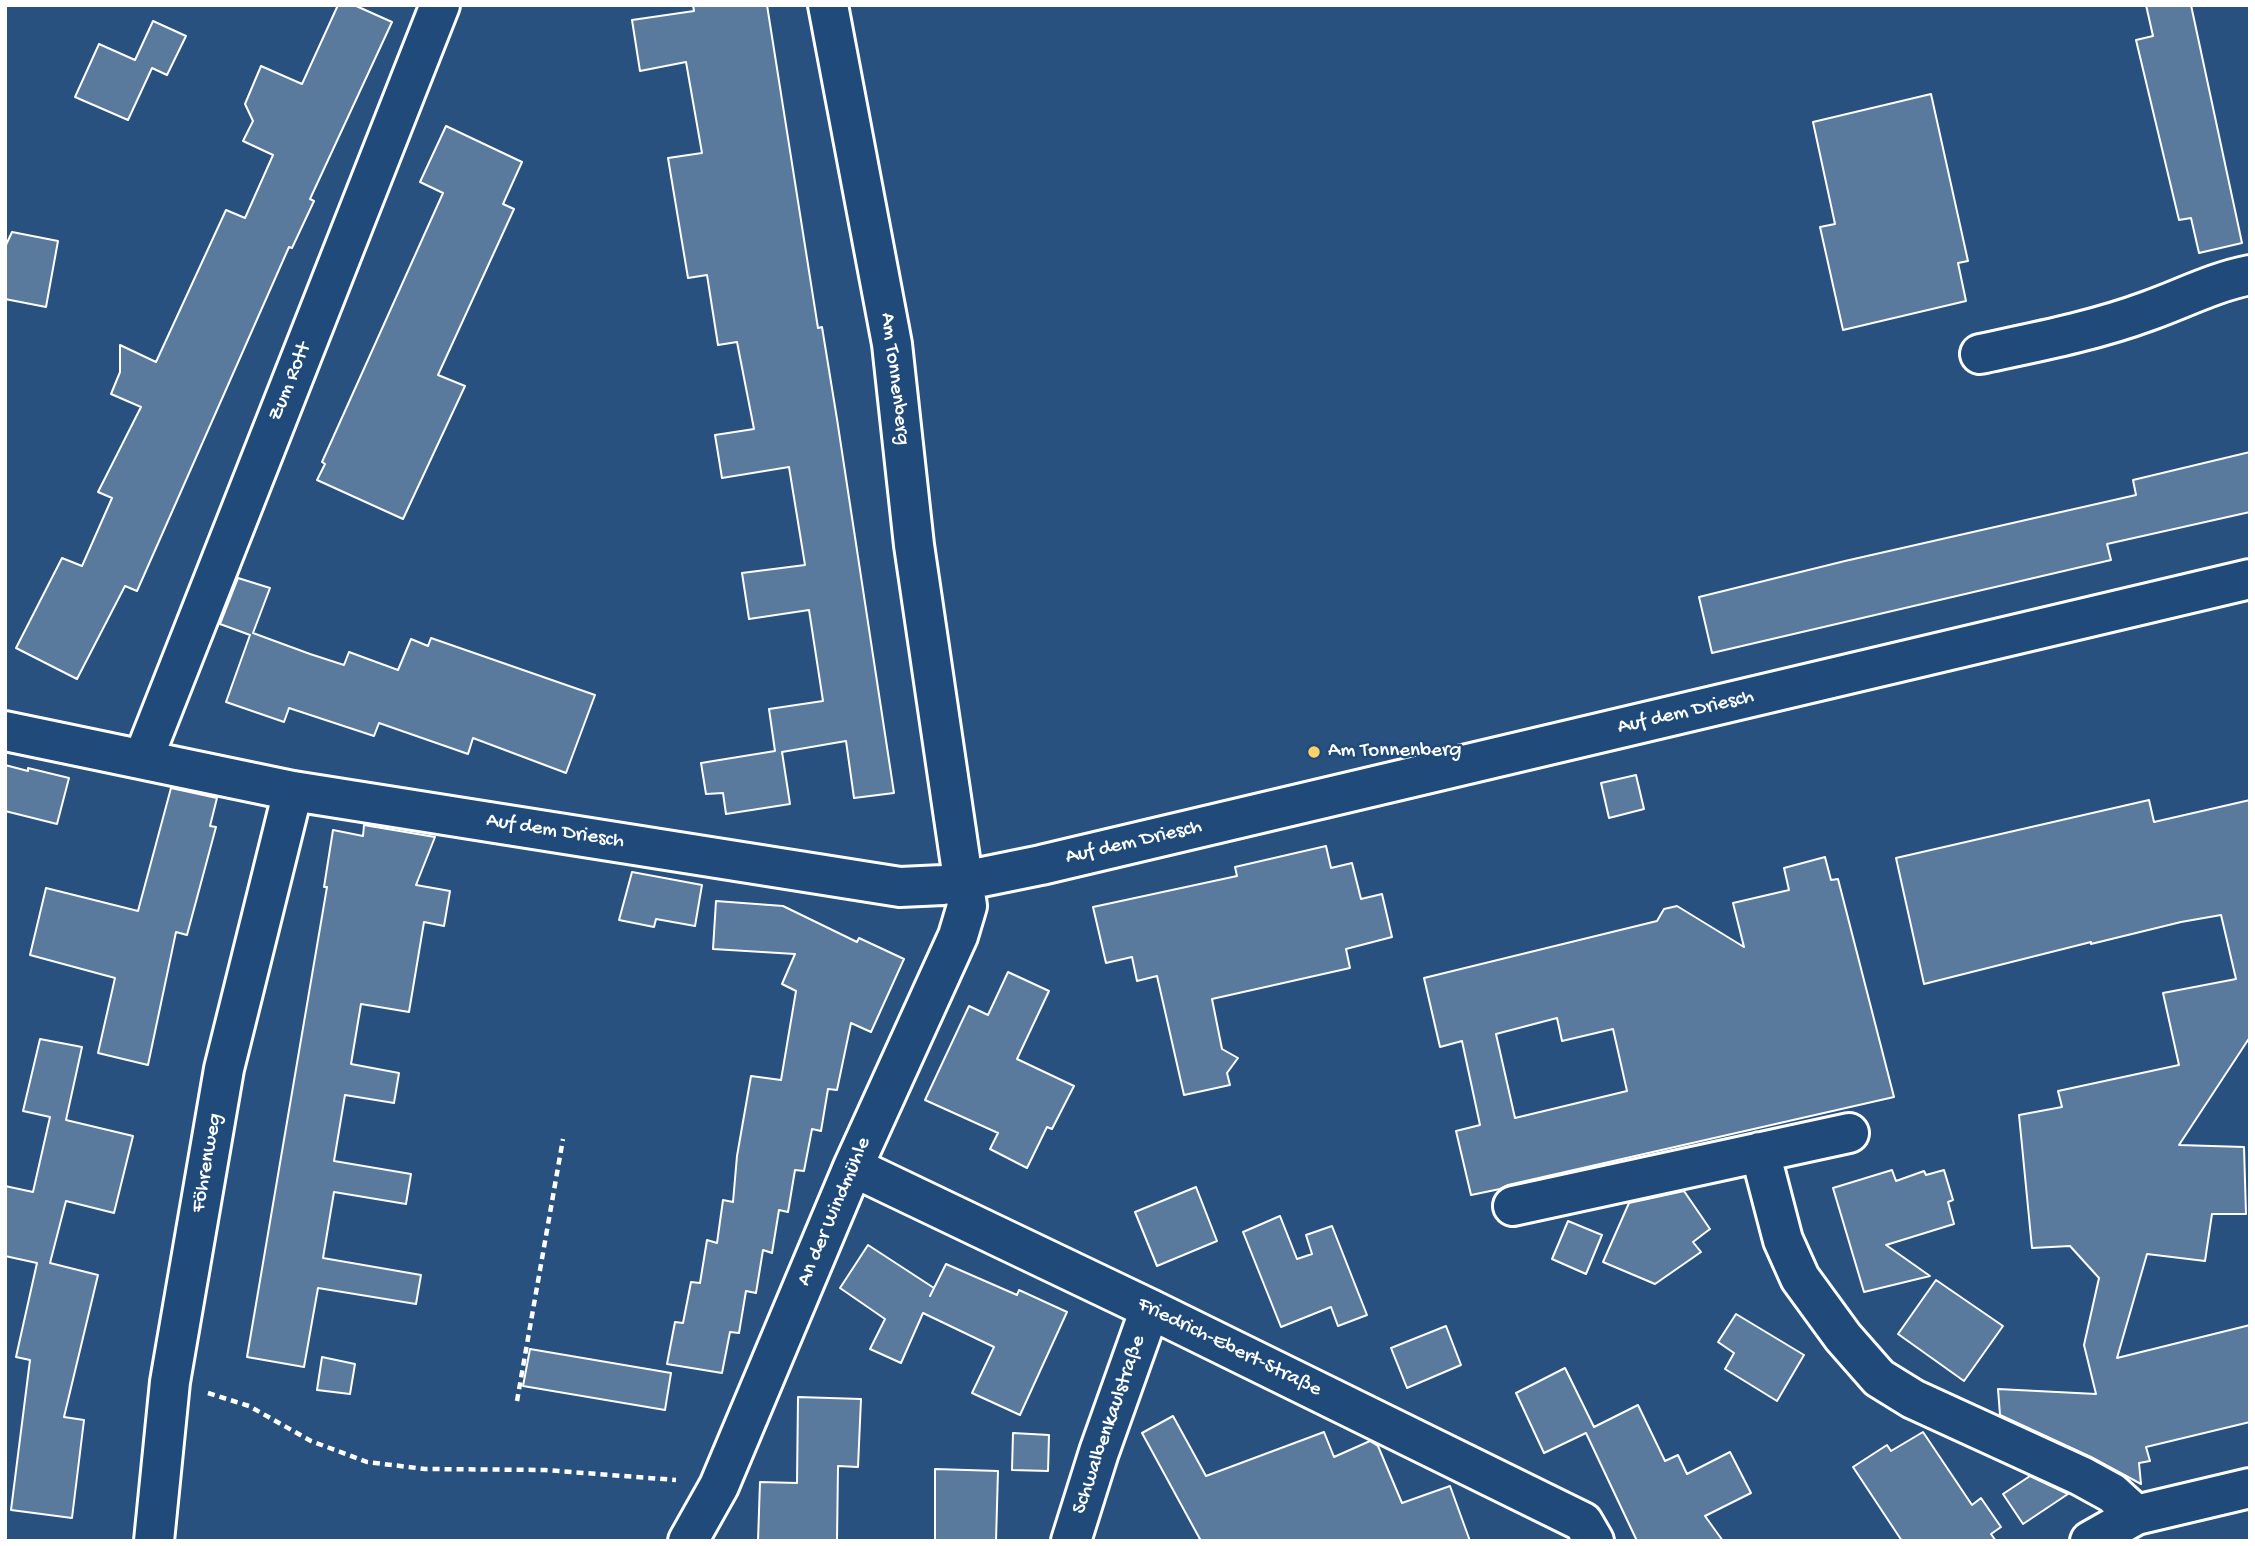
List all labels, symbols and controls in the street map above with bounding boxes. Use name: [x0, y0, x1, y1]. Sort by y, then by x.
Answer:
street label: Am Tonnenberg: [873, 311, 915, 447]
street label: Zum Rott: [264, 339, 318, 425]
street label: Auf dem Driesch: [1615, 685, 1757, 741]
place label: Am Tonnenberg: [1328, 739, 1461, 765]
marker: Am Tonnenberg: [1306, 744, 1322, 760]
street label: Auf dem Driesch: [484, 809, 626, 855]
street label: Auf dem Driesch: [1063, 815, 1205, 871]
street label: Föhrenweg: [187, 1111, 229, 1215]
street label: An der Windmühle: [792, 1134, 878, 1290]
street label: Friedrich-Ebert-Straße: [1133, 1293, 1325, 1403]
street label: Schwalbenkaulstraße: [1068, 1332, 1152, 1518]

